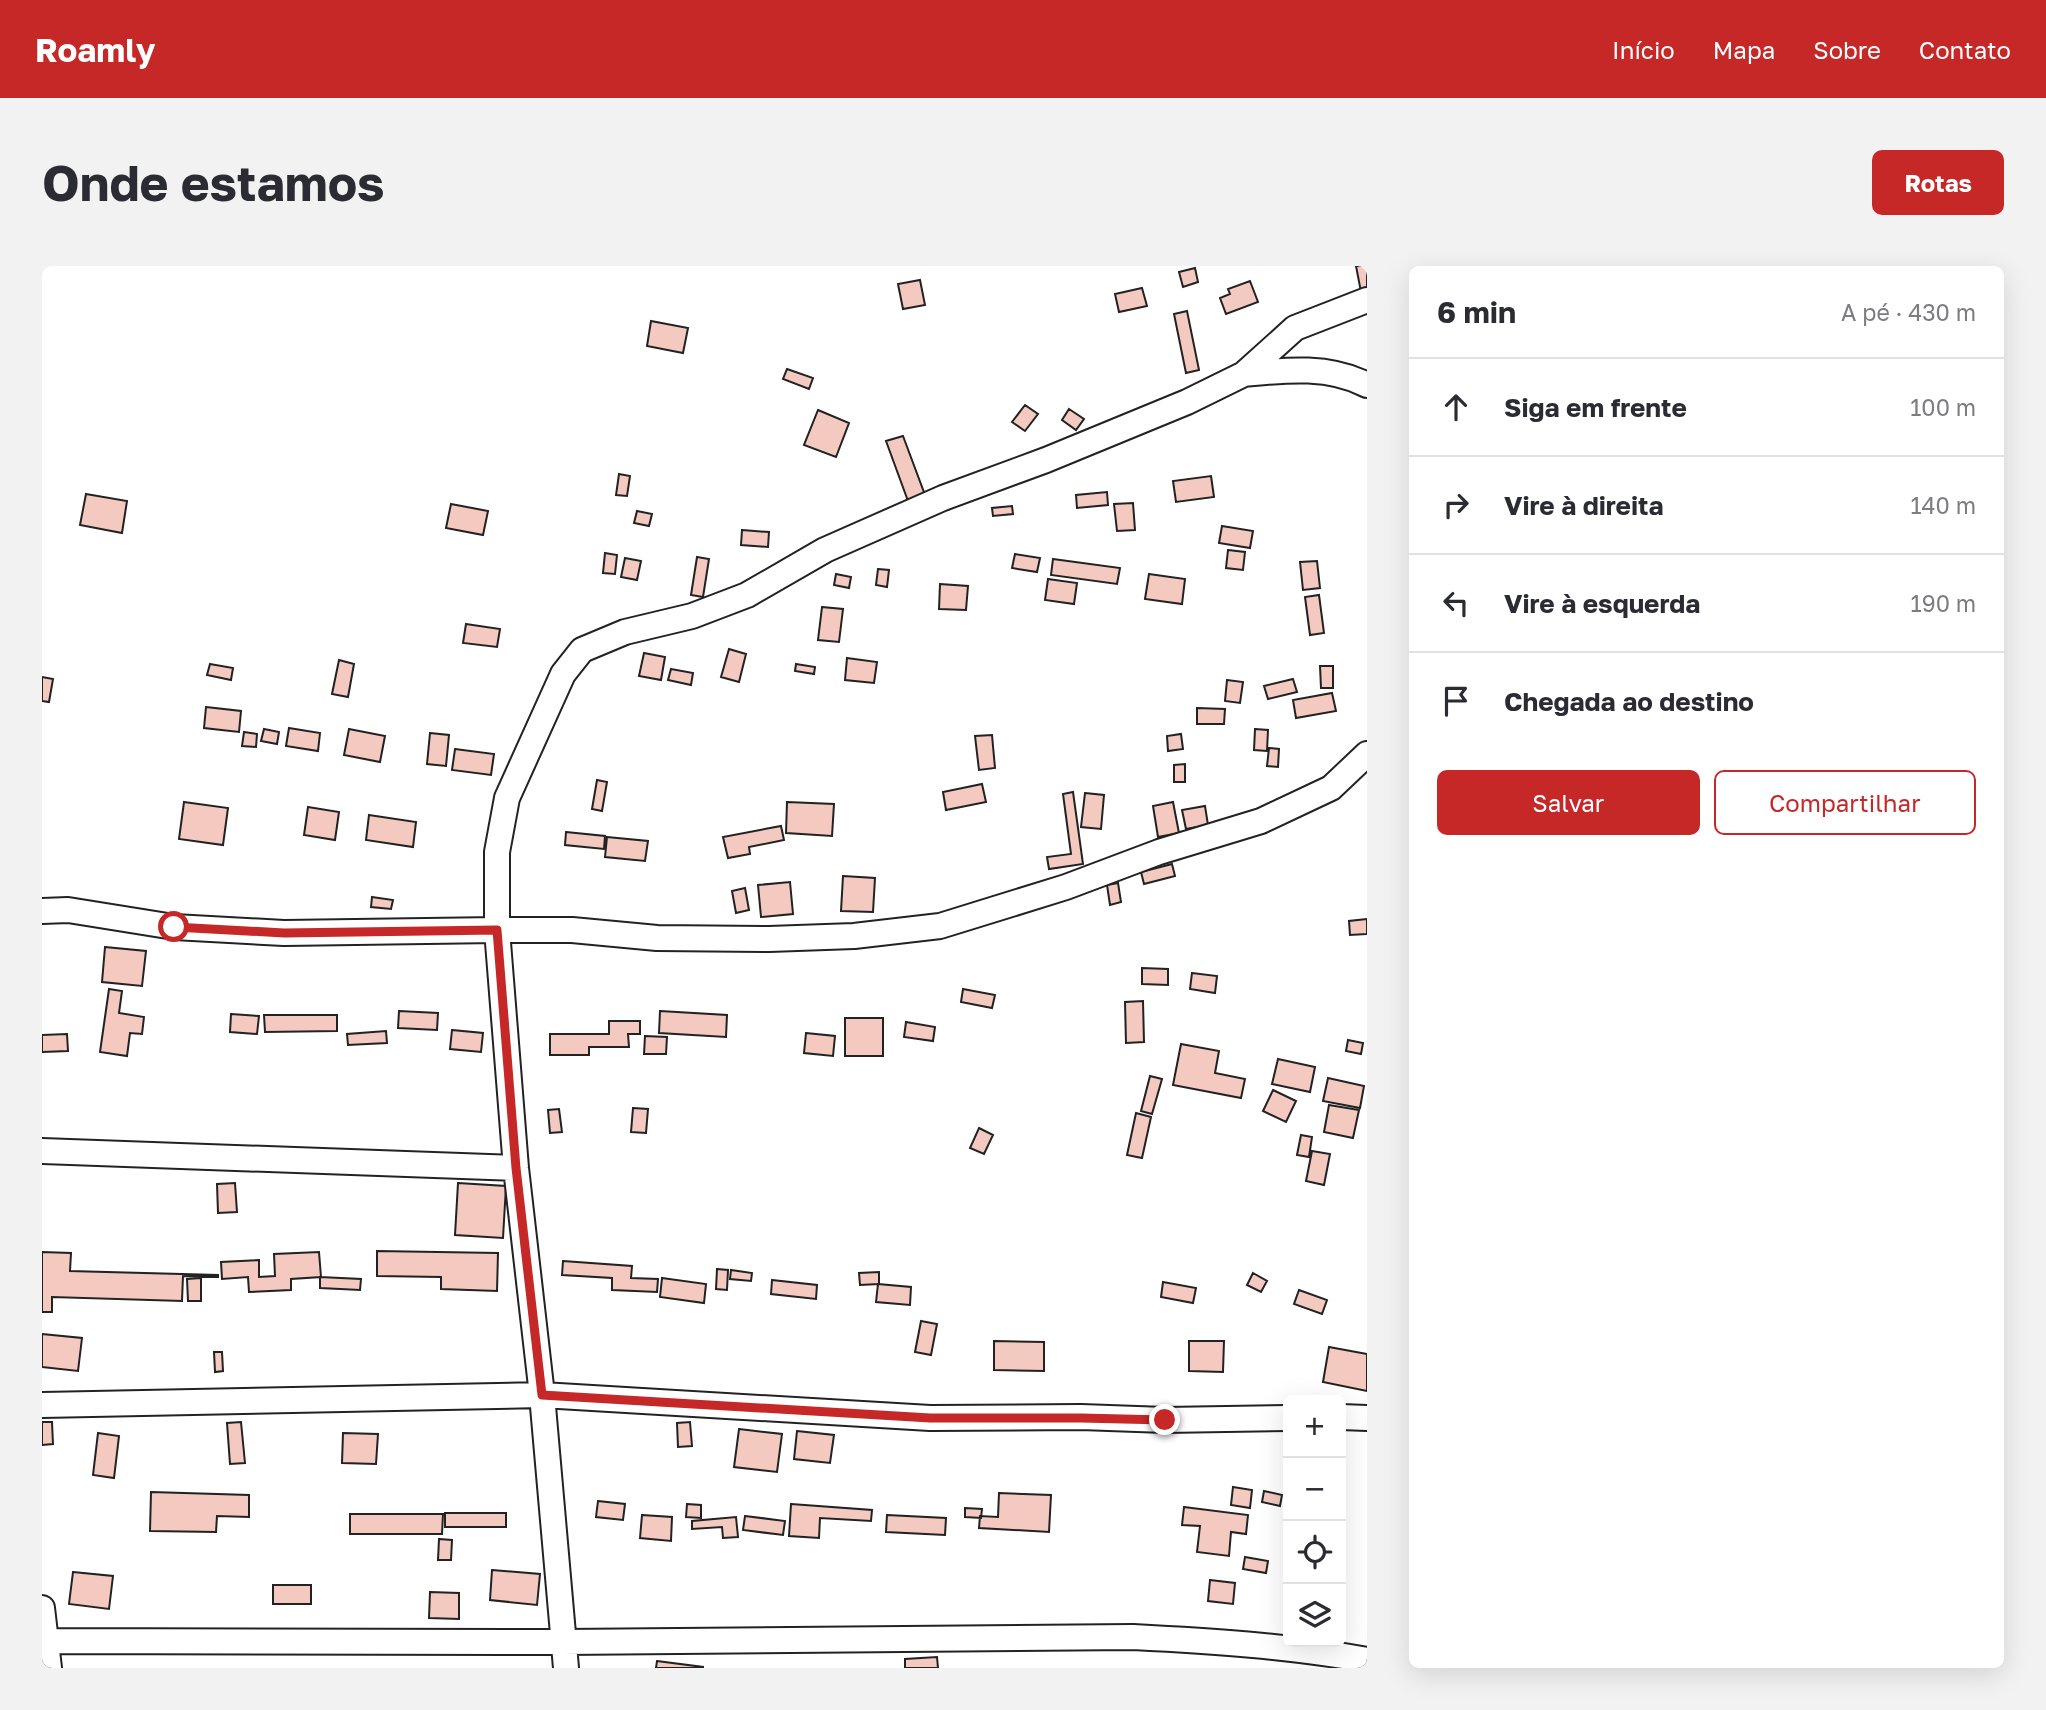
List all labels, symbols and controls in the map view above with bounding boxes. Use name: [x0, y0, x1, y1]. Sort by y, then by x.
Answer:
text: Roamly: [35, 30, 155, 69]
text: Início: [1612, 35, 1675, 64]
text: Mapa: [1713, 35, 1775, 64]
text: Sobre: [1813, 35, 1881, 64]
text: Contato: [1919, 35, 2011, 64]
button: Rotas: [1872, 150, 2004, 215]
text: Onde estamos: [42, 153, 385, 212]
text: 6 min: [1437, 294, 1516, 330]
text: A pé · 430 m: [1841, 298, 1976, 326]
icon: ahead: [1437, 388, 1475, 426]
text: Siga em frente: [1504, 392, 1687, 423]
text: 100 m: [1910, 393, 1976, 421]
icon: right: [1437, 486, 1475, 524]
text: Vire à direita: [1504, 490, 1664, 521]
text: 140 m: [1910, 491, 1976, 519]
icon: left: [1437, 584, 1475, 622]
text: Vire à esquerda: [1504, 588, 1700, 619]
text: 190 m: [1911, 589, 1976, 617]
icon: arrive: [1437, 682, 1475, 720]
text: Chegada ao destino: [1504, 686, 1754, 717]
button: Salvar: [1437, 770, 1700, 835]
button: Compartilhar: [1714, 770, 1976, 835]
route start: [158, 911, 189, 942]
map controls: [1283, 1395, 1346, 1647]
button: +: [1283, 1395, 1346, 1458]
route end: [1149, 1404, 1180, 1435]
button: −: [1283, 1458, 1346, 1521]
button: locate: [1283, 1521, 1346, 1584]
button: layers: [1283, 1584, 1346, 1647]

